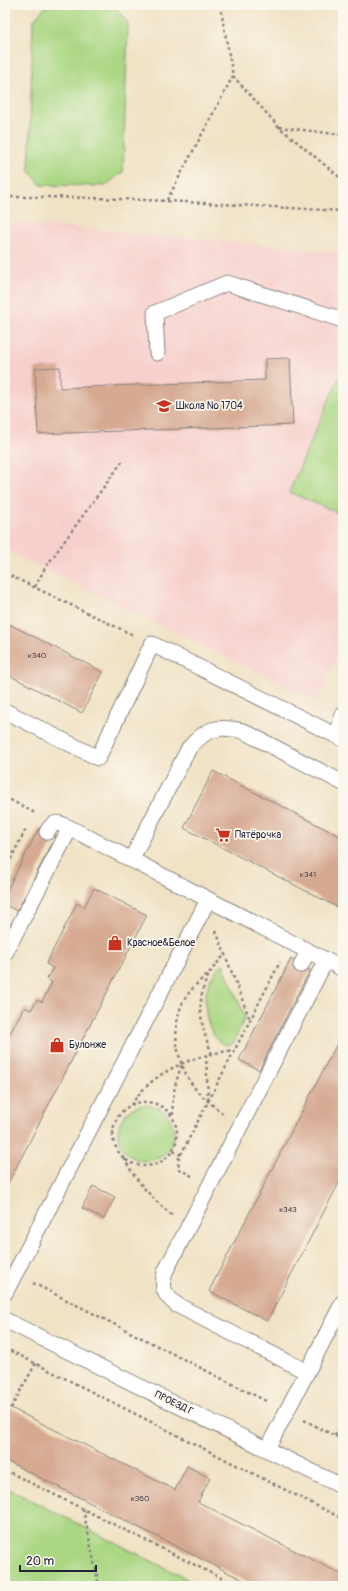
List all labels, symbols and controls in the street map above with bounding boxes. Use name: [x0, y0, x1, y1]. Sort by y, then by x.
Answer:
school or university icon: Школа № 1704: [155, 397, 173, 415]
place label: Школа № 1704: [176, 400, 243, 412]
house number: к340: [28, 651, 47, 660]
supermarket icon: Пятёрочка: [214, 826, 232, 844]
place label: Пятёрочка: [235, 829, 281, 841]
house number: к341: [300, 870, 316, 879]
shop icon: Красное&Белое: [106, 934, 124, 952]
place label: Красное&Белое: [127, 937, 195, 949]
shop icon: Булонже: [48, 1036, 66, 1054]
place label: Булонже: [69, 1039, 106, 1051]
house number: к343: [279, 1205, 297, 1214]
street label: ПРОЕЗД Г: [153, 1389, 195, 1418]
house number: к360: [131, 1494, 150, 1503]
scale bar: [20, 1547, 96, 1573]
text: 20 m: [26, 1554, 55, 1569]

